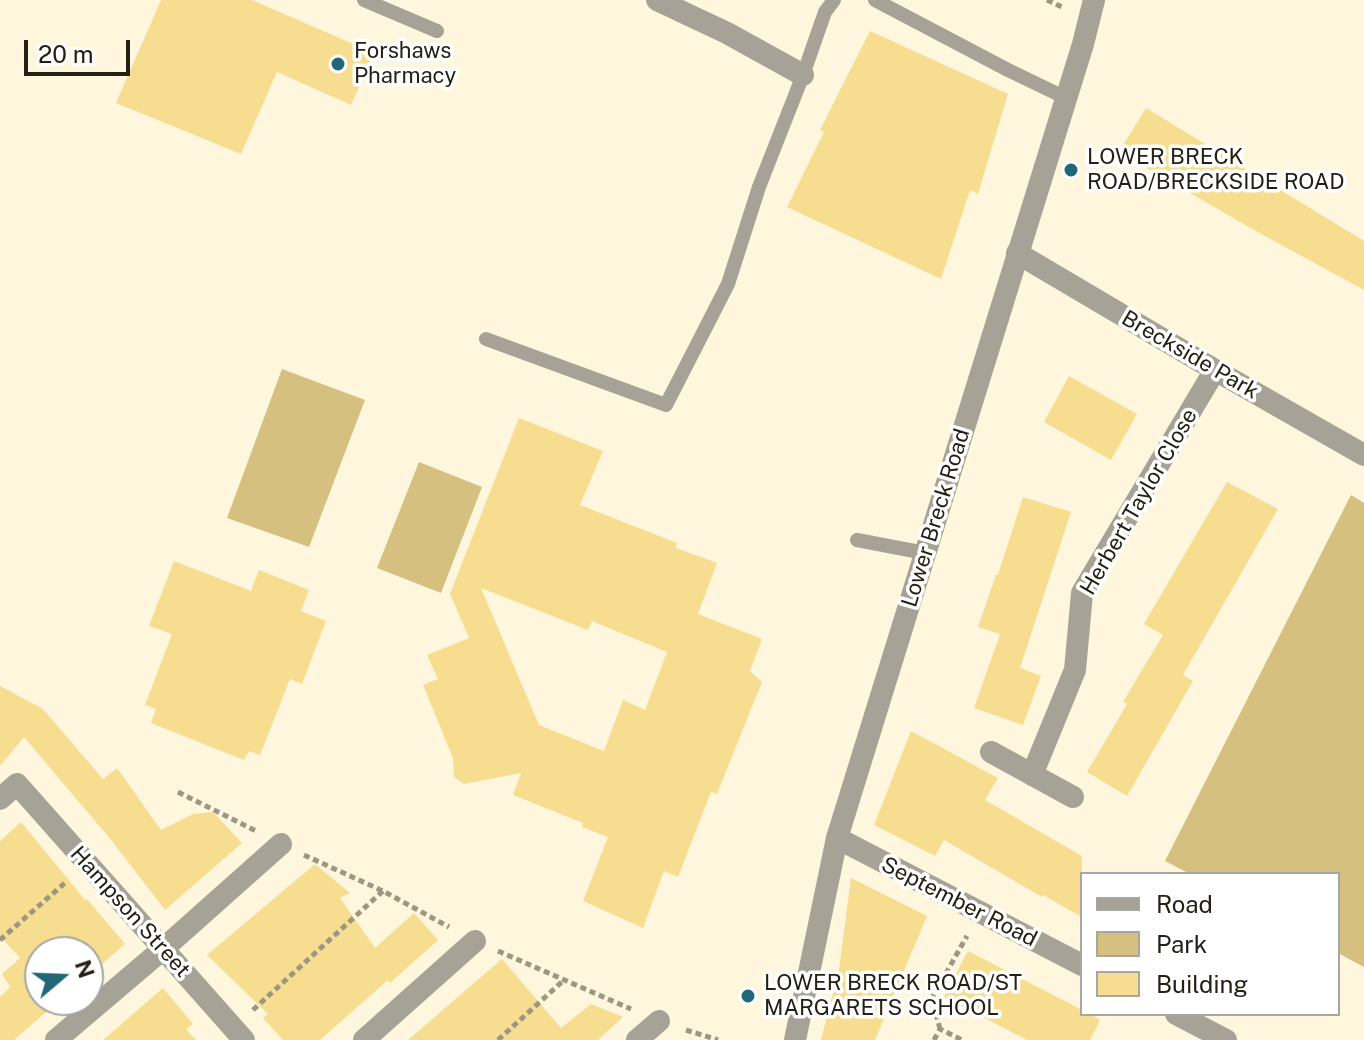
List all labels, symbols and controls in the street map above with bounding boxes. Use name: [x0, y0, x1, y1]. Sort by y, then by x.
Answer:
scale bar: [28, 24, 134, 74]
place label: Forshaws Pharmacy: [354, 38, 456, 90]
text: 20 m: [38, 40, 94, 68]
marker: Forshaws Pharmacy: [329, 55, 347, 73]
place label: LOWER BRECK ROAD/BRECKSIDE ROAD: [1087, 144, 1345, 196]
marker: LOWER BRECK ROAD/BRECKSIDE ROAD: [1062, 161, 1080, 179]
street label: Breckside Park: [1117, 305, 1263, 405]
street label: Herbert Taylor Close: [1075, 404, 1203, 600]
street label: Lower Breck Road: [896, 426, 976, 610]
street label: Hampson Street: [64, 841, 196, 983]
street label: September Road: [877, 851, 1041, 953]
legend: [1080, 872, 1340, 1016]
text: Road: [1156, 890, 1213, 918]
text: Park: [1156, 930, 1207, 958]
north arrow: [24, 936, 104, 1016]
text: N: [70, 956, 100, 981]
place label: LOWER BRECK ROAD/ST MARGARETS SCHOOL: [764, 970, 1022, 1022]
text: Building: [1156, 970, 1248, 998]
marker: LOWER BRECK ROAD/ST MARGARETS SCHOOL: [739, 987, 757, 1005]

